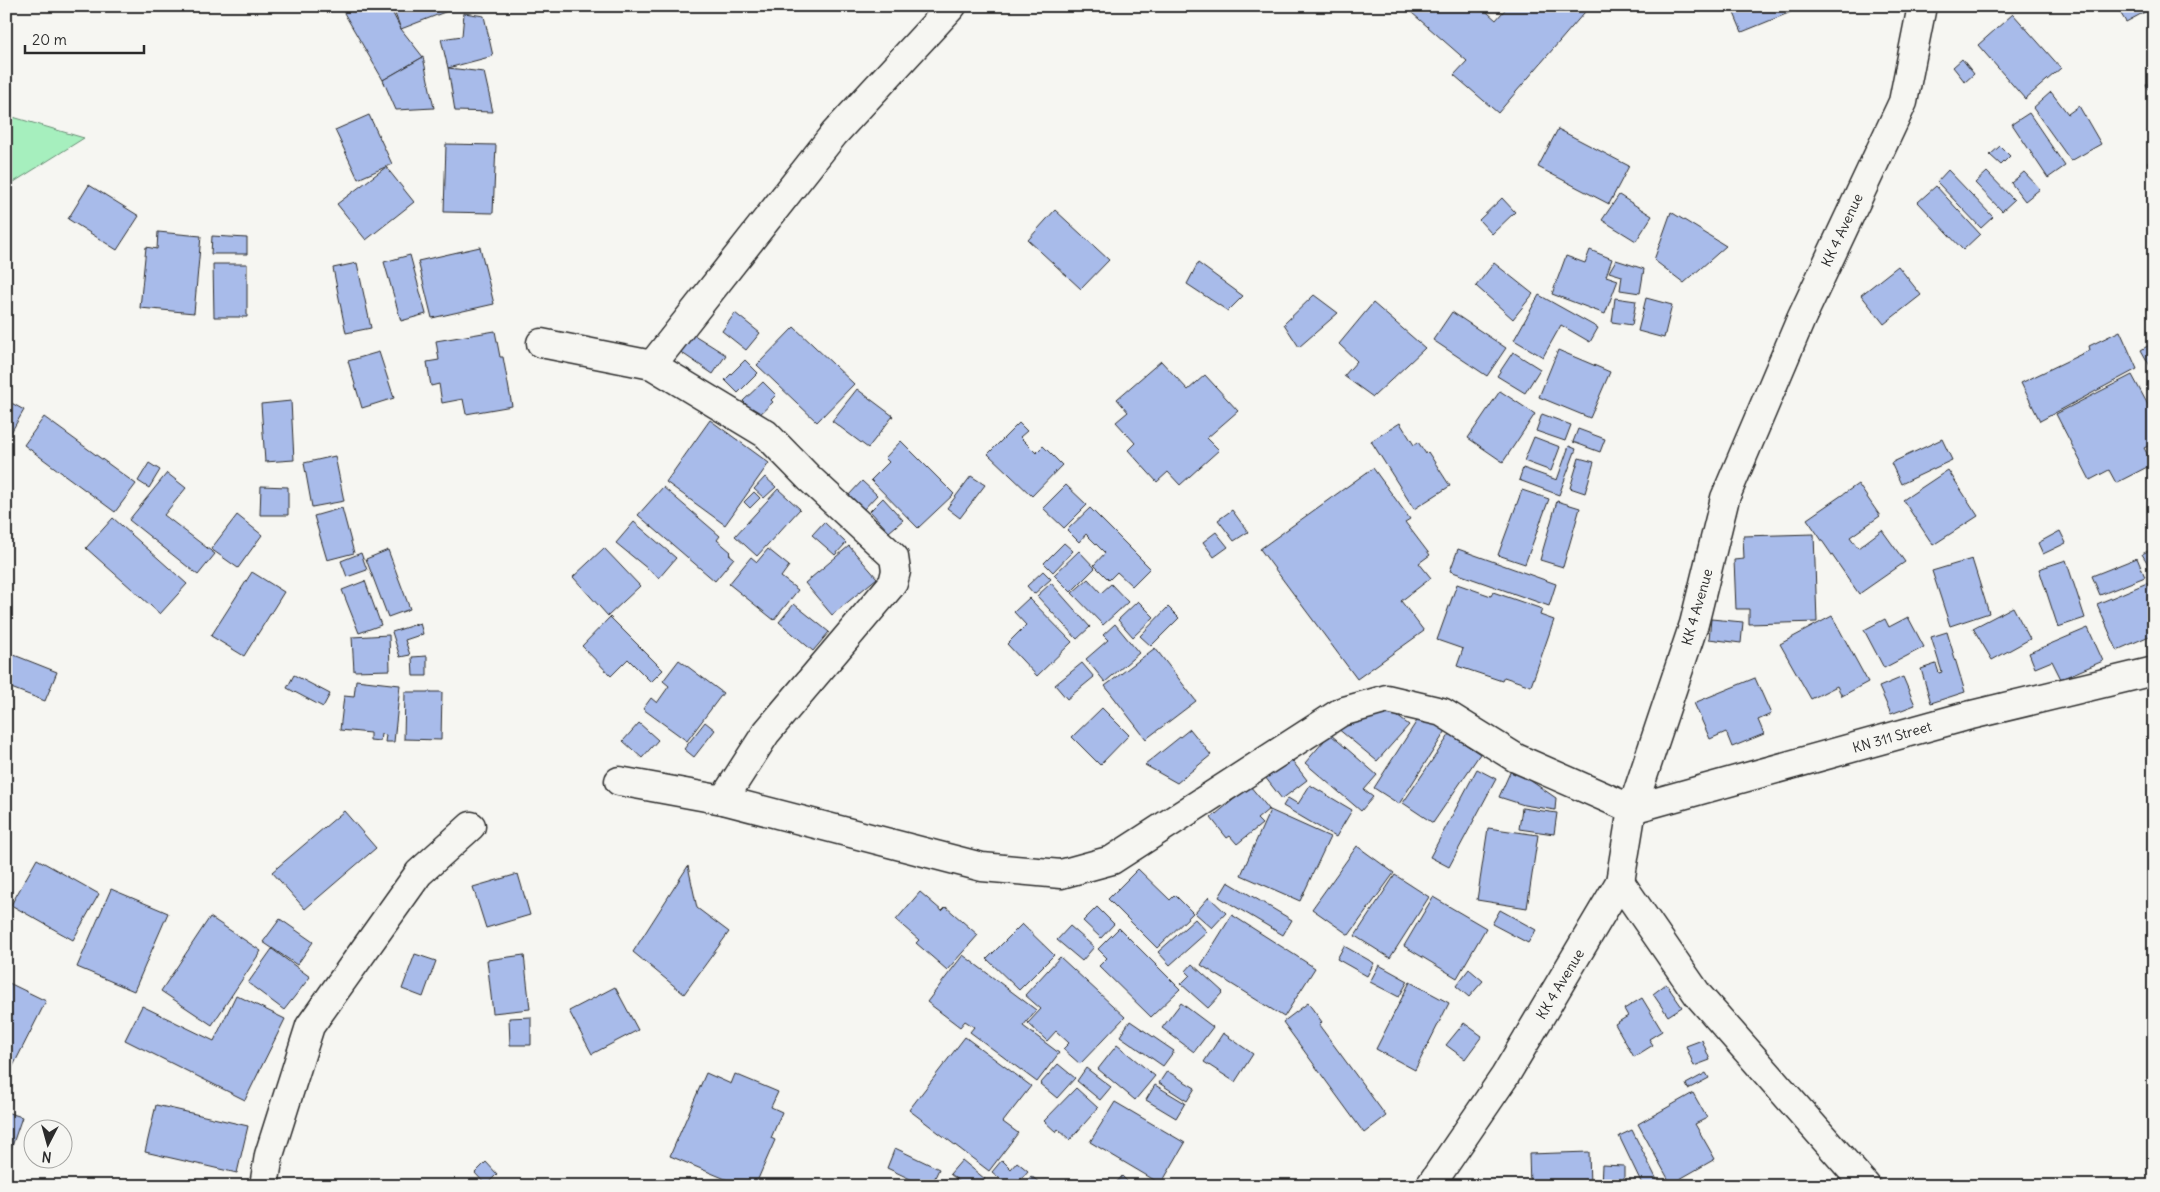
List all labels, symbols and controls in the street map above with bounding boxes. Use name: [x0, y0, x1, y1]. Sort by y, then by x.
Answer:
scale bar: [25, 22, 144, 54]
text: 20 m: [32, 30, 67, 49]
street label: KK 4 Avenue: [1817, 190, 1867, 270]
street label: KK 4 Avenue: [1677, 567, 1717, 647]
street label: KN 311 Street: [1850, 717, 1934, 757]
street label: KK 4 Avenue: [1532, 946, 1588, 1022]
north arrow: [22, 1120, 72, 1170]
text: N: [41, 1147, 52, 1166]

